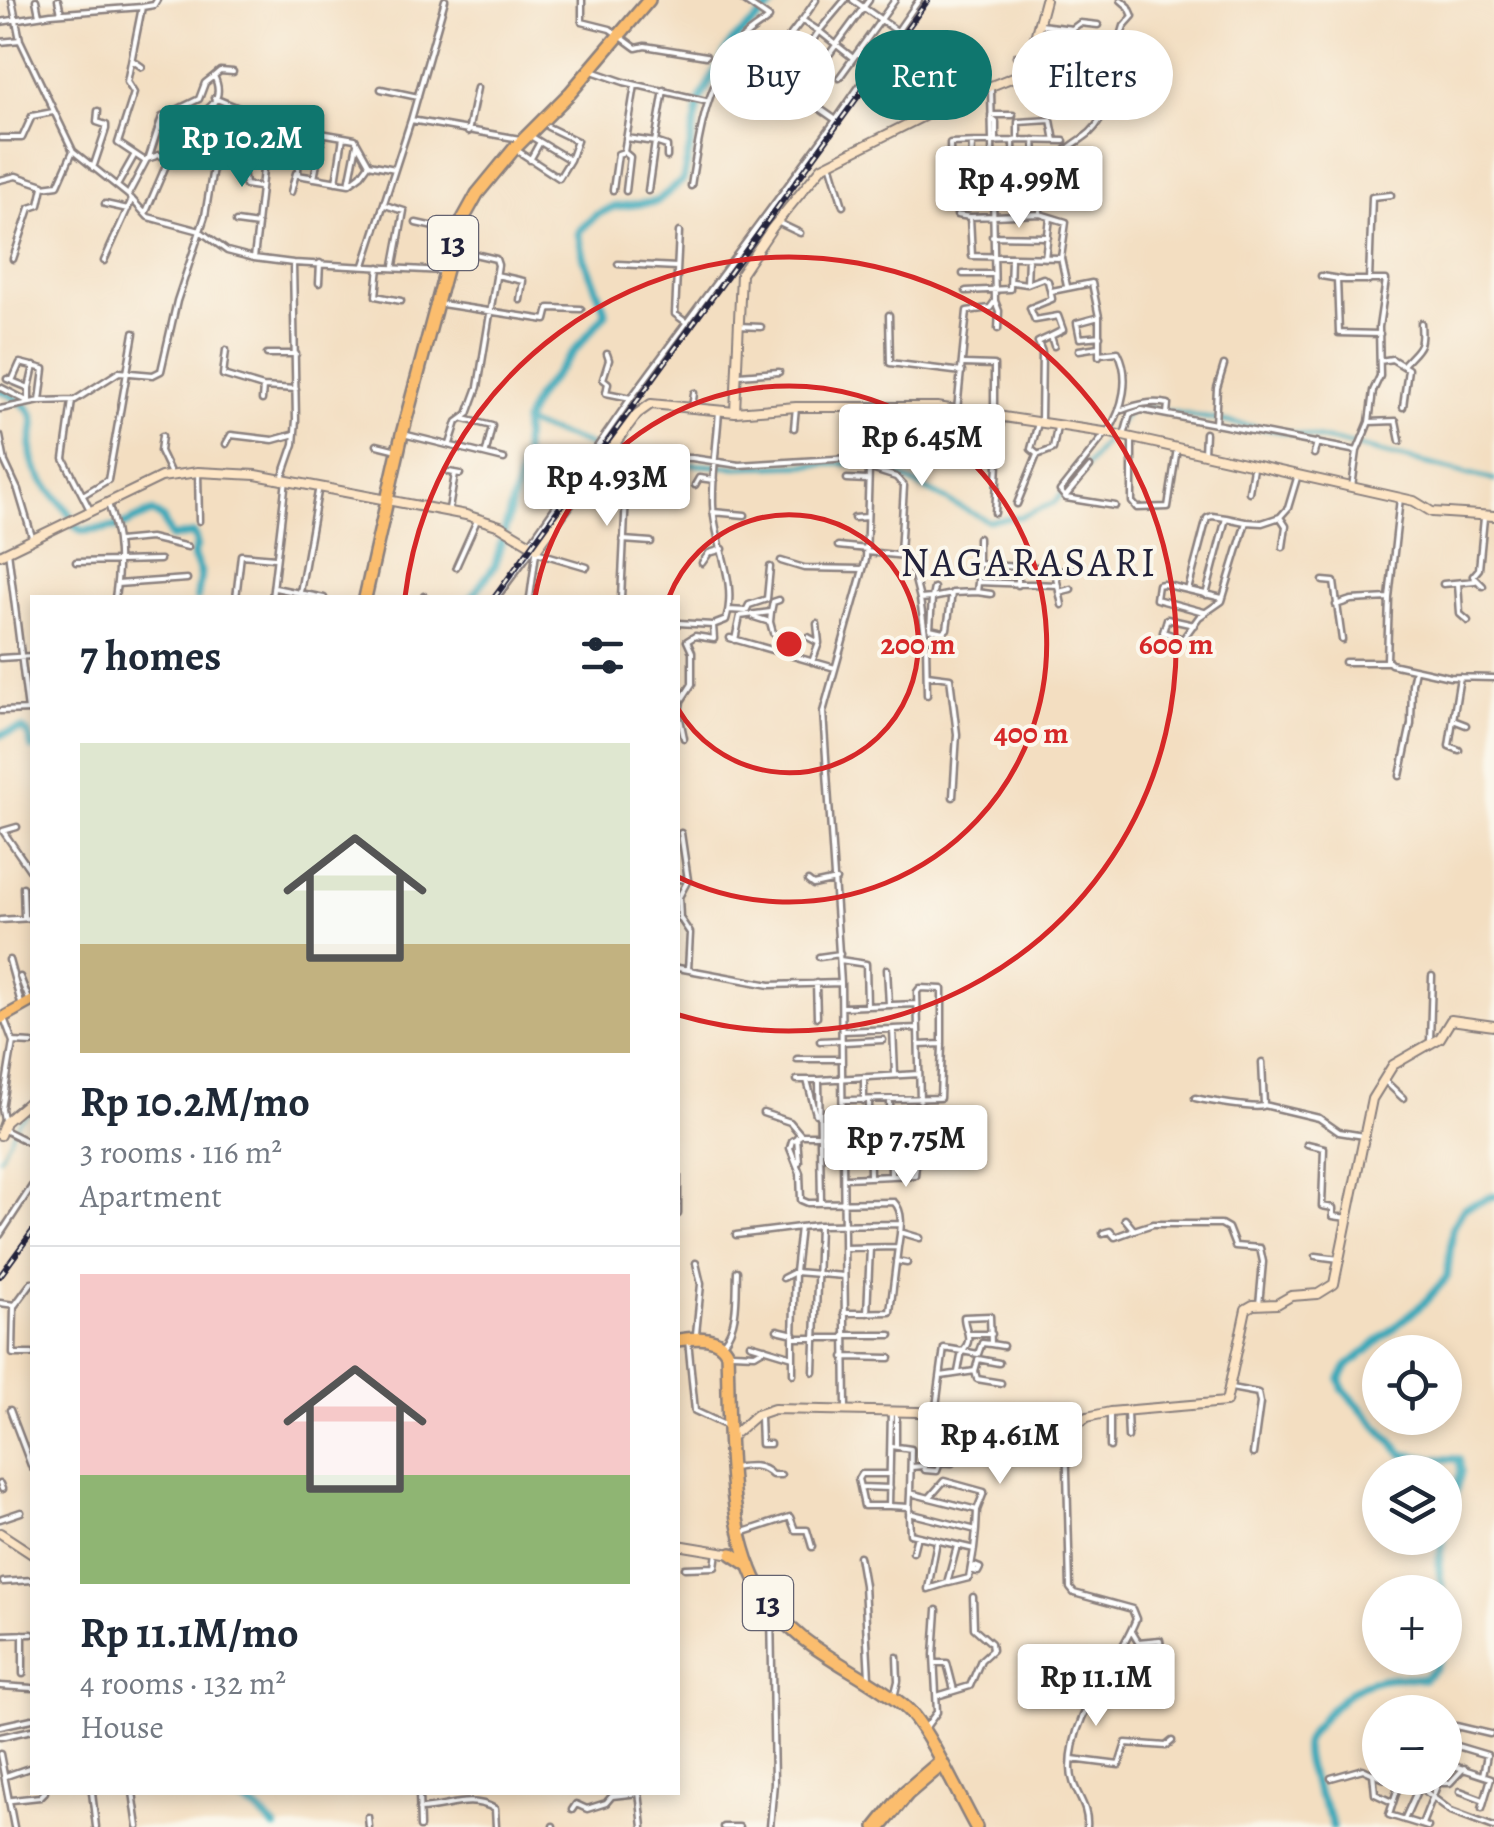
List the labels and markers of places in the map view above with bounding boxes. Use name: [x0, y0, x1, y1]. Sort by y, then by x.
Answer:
pin: Rp 10.2M: [139, 105, 345, 190]
pin: Rp 4.99M: [916, 146, 1122, 231]
pin: Rp 6.45M: [819, 404, 1025, 489]
pin: Rp 4.93M: [504, 444, 710, 529]
centre of rings: [771, 626, 807, 662]
pin: Rp 7.75M: [803, 1105, 1009, 1190]
pin: Rp 4.61M: [897, 1402, 1103, 1487]
pin: Rp 11.1M: [993, 1644, 1199, 1729]

